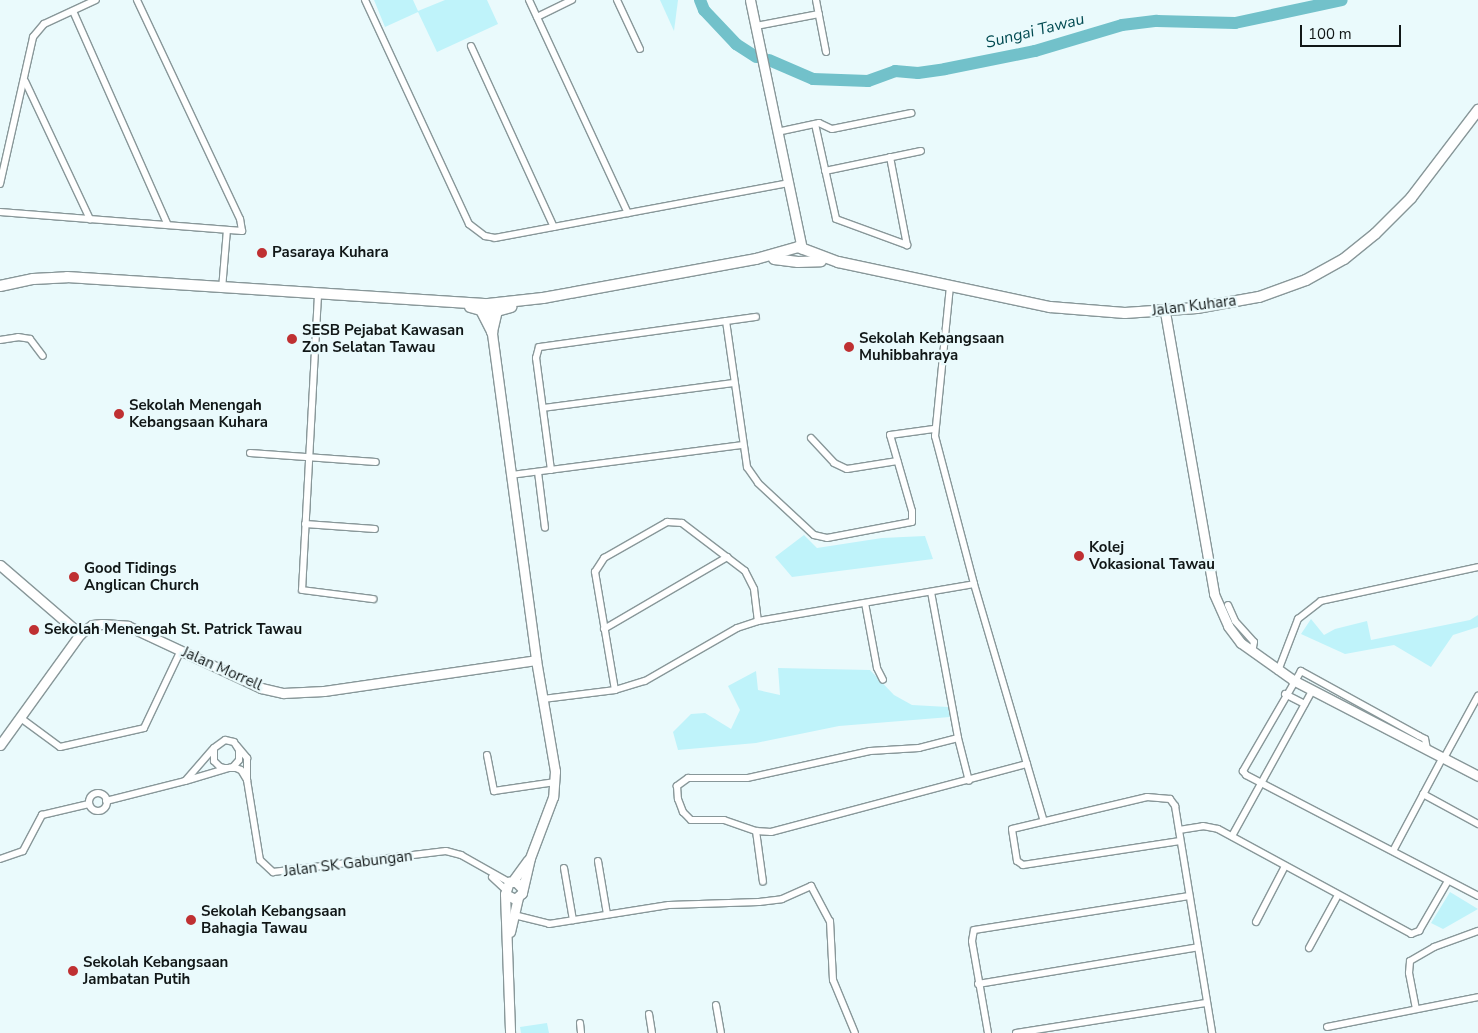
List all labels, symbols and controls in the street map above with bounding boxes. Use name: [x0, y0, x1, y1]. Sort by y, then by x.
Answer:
water label: Sungai Tawau: [984, 9, 1086, 53]
scale bar: [1303, 15, 1404, 47]
text: 100 m: [1308, 24, 1352, 44]
place label: Pasaraya Kuhara: [272, 244, 389, 262]
marker: Pasaraya Kuhara: [256, 247, 268, 259]
street label: Jalan Kuhara: [1151, 292, 1237, 320]
place label: SESB Pejabat Kawasan Zon Selatan Tawau: [302, 321, 464, 356]
place label: Sekolah Kebangsaan Muhibbahraya: [859, 329, 1004, 364]
marker: SESB Pejabat Kawasan Zon Selatan Tawau: [286, 333, 298, 345]
marker: Sekolah Kebangsaan Muhibbahraya: [843, 341, 855, 353]
place label: Sekolah Menengah Kebangsaan Kuhara: [129, 396, 268, 431]
marker: Sekolah Menengah Kebangsaan Kuhara: [113, 408, 125, 420]
place label: Kolej Vokasional Tawau: [1089, 538, 1215, 573]
marker: Kolej Vokasional Tawau: [1073, 550, 1085, 562]
place label: Good Tidings Anglican Church: [84, 559, 199, 594]
marker: Good Tidings Anglican Church: [68, 571, 80, 583]
place label: Sekolah Menengah St. Patrick Tawau: [44, 621, 302, 639]
marker: Sekolah Menengah St. Patrick Tawau: [28, 624, 40, 636]
street label: Jalan Morrell: [179, 643, 265, 695]
street label: Jalan SK Gabungan: [282, 847, 414, 881]
place label: Sekolah Kebangsaan Bahagia Tawau: [201, 902, 346, 937]
marker: Sekolah Kebangsaan Bahagia Tawau: [185, 914, 197, 926]
place label: Sekolah Kebangsaan Jambatan Putih: [83, 953, 228, 988]
marker: Sekolah Kebangsaan Jambatan Putih: [67, 965, 79, 977]

